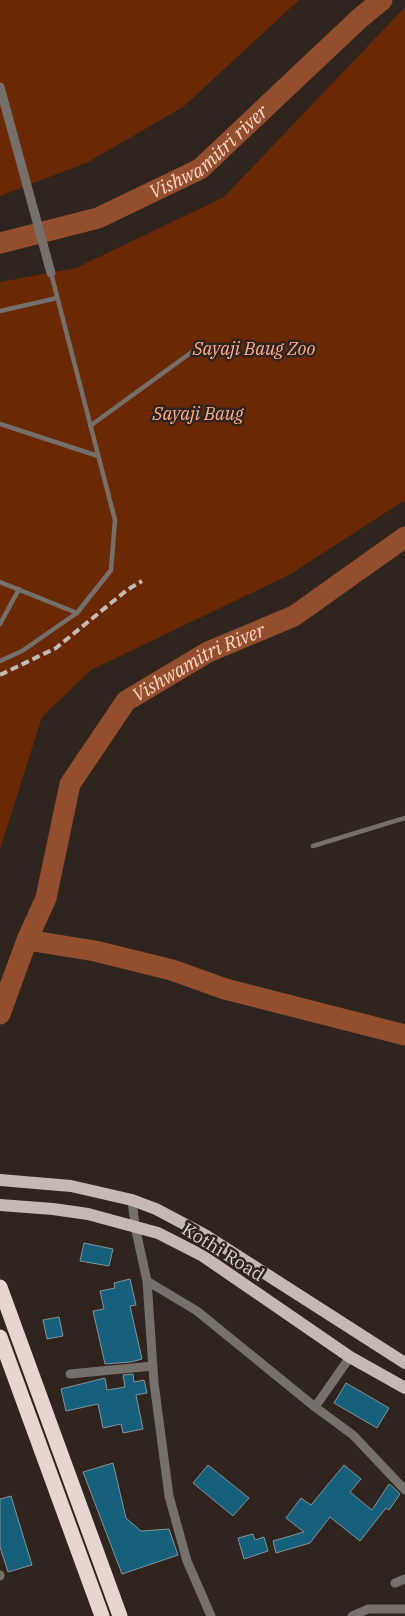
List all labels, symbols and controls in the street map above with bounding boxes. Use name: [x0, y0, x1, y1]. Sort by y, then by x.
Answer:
water label: Vishwamitri river: [145, 99, 273, 204]
park label: Sayaji Baug Zoo: [192, 337, 315, 360]
park label: Sayaji Baug: [152, 402, 244, 425]
water label: Vishwamitri River: [127, 617, 269, 707]
street label: Kothi Road: [178, 1217, 269, 1286]

